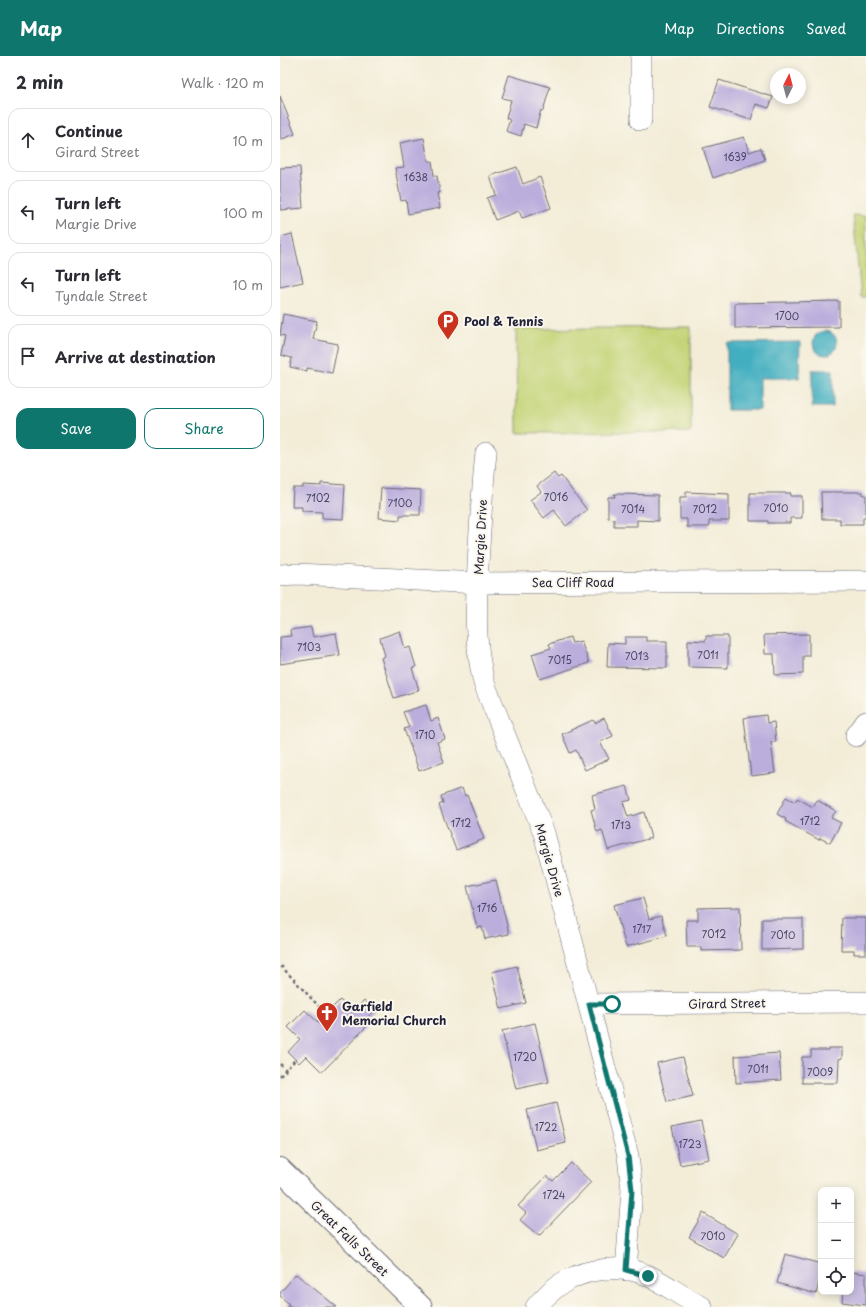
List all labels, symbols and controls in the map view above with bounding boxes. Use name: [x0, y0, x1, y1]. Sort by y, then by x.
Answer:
text: Map: [20, 14, 62, 42]
text: Map: [664, 18, 694, 39]
text: Directions: [716, 18, 784, 39]
text: Saved: [806, 18, 846, 39]
north arrow: [770, 68, 806, 104]
text: 2 min: [16, 69, 63, 95]
text: Walk · 120 m: [181, 73, 264, 92]
text: Continue: [55, 119, 123, 142]
icon: ahead: [17, 129, 39, 151]
text: 10 m: [233, 131, 263, 150]
text: Girard Street: [55, 142, 139, 161]
house number: 1639: [723, 149, 747, 164]
house number: 1638: [404, 169, 428, 184]
text: Turn left: [55, 191, 121, 214]
icon: left: [17, 201, 39, 223]
text: 100 m: [223, 203, 263, 222]
text: Margie Drive: [55, 214, 137, 233]
text: Turn left: [55, 263, 121, 286]
icon: left: [17, 273, 39, 295]
text: 10 m: [233, 275, 263, 294]
text: Tyndale Street: [55, 286, 147, 305]
parking icon: Pool & Tennis: [435, 308, 461, 341]
house number: 1700: [775, 308, 799, 323]
place label: Pool & Tennis: [464, 312, 543, 330]
icon: arrive: [17, 345, 39, 367]
text: Arrive at destination: [55, 345, 216, 368]
button: Save: [16, 408, 136, 449]
button: Share: [144, 408, 264, 449]
house number: 7016: [544, 489, 568, 504]
house number: 7102: [306, 490, 330, 505]
house number: 7100: [388, 495, 412, 510]
street label: Margie Drive: [469, 499, 491, 575]
house number: 7010: [764, 500, 788, 515]
house number: 7014: [621, 501, 645, 516]
house number: 7012: [693, 501, 717, 516]
street label: Sea Cliff Road: [532, 573, 614, 591]
house number: 7103: [297, 639, 321, 654]
house number: 7011: [697, 647, 719, 662]
house number: 7013: [625, 648, 649, 663]
house number: 7015: [548, 652, 572, 667]
house number: 1710: [415, 727, 435, 742]
house number: 1712: [800, 813, 820, 828]
house number: 1712: [451, 815, 471, 830]
house number: 1713: [611, 817, 631, 832]
street label: Margie Drive: [531, 821, 569, 899]
house number: 1716: [477, 900, 497, 915]
house number: 1717: [633, 921, 652, 936]
house number: 7012: [702, 926, 726, 941]
house number: 7010: [771, 927, 795, 942]
street label: Girard Street: [688, 993, 766, 1013]
route start: [603, 995, 621, 1013]
place label: Garfield Memorial Church: [342, 997, 446, 1029]
church icon: Garfield Memorial Church: [314, 1000, 340, 1033]
house number: 1720: [513, 1049, 537, 1064]
house number: 7011: [747, 1061, 769, 1076]
house number: 7009: [807, 1064, 833, 1079]
house number: 1722: [535, 1119, 557, 1134]
house number: 1723: [678, 1136, 702, 1151]
house number: 1724: [543, 1187, 566, 1202]
map controls: [818, 1187, 854, 1295]
button: +: [818, 1187, 854, 1223]
street label: Great Falls Street: [307, 1196, 393, 1280]
button: −: [818, 1223, 854, 1259]
house number: 7010: [701, 1228, 725, 1243]
button: locate: [818, 1259, 854, 1295]
route end: [639, 1267, 657, 1285]

